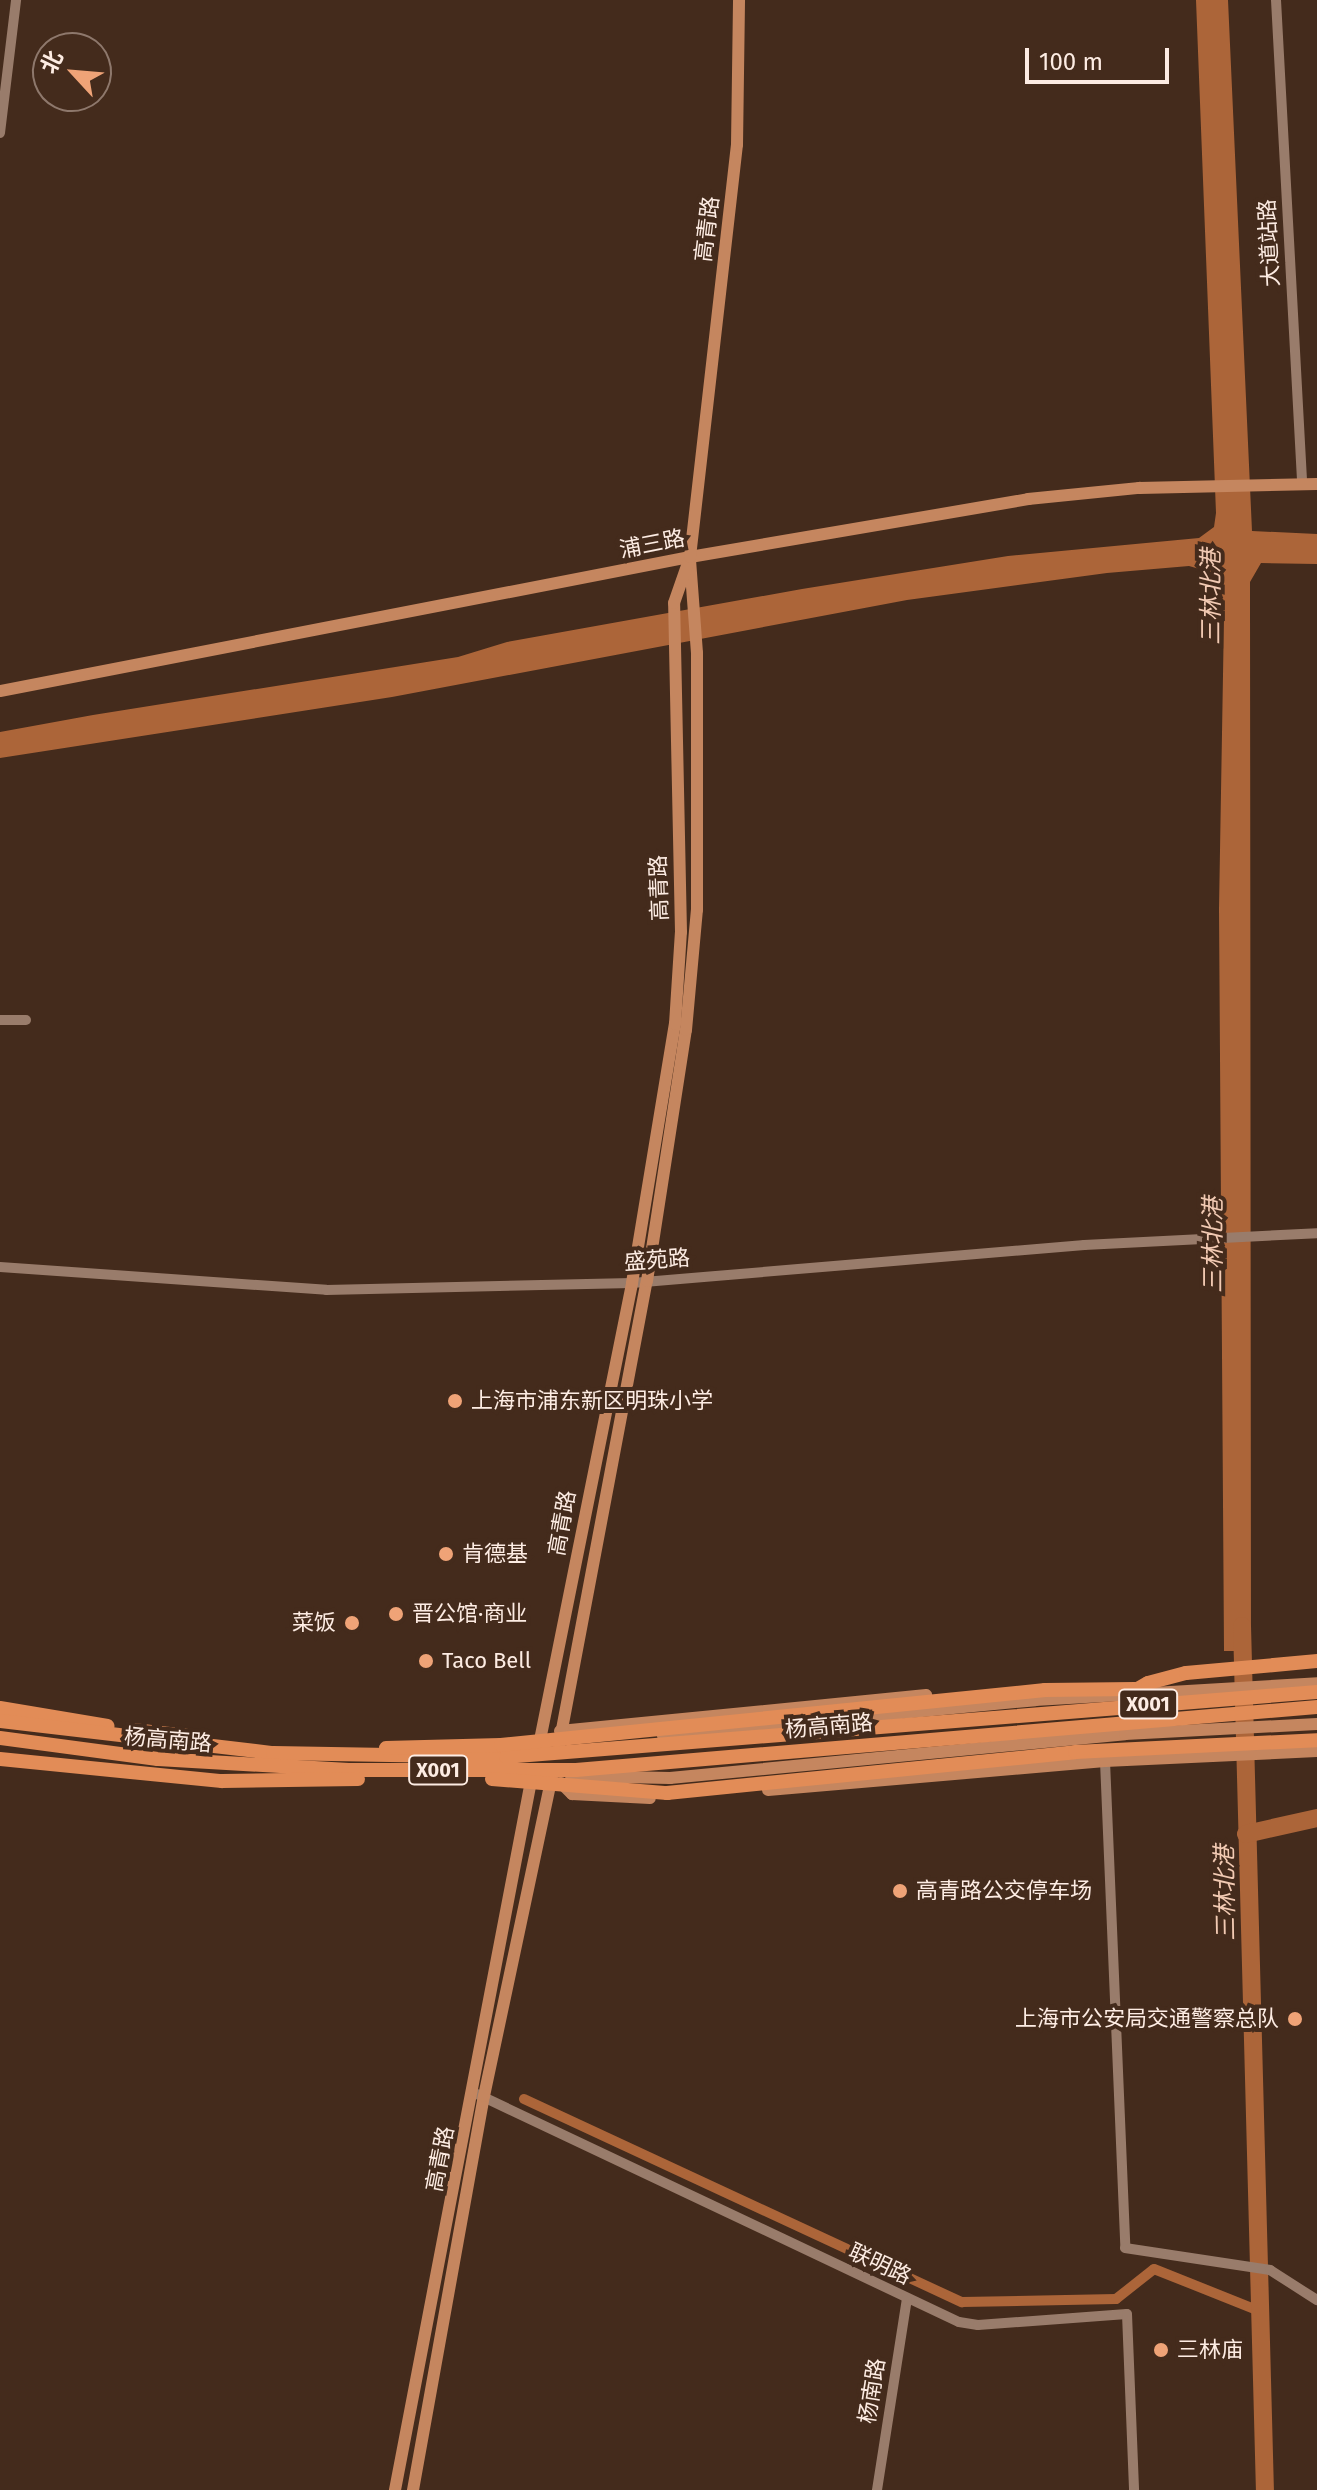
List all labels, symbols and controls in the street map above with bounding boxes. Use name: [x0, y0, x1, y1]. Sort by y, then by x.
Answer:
north arrow: [32, 32, 112, 112]
scale bar: [1029, 32, 1173, 82]
text: 北: [35, 46, 69, 78]
text: 100 m: [1039, 48, 1103, 76]
street label: 高青路: [690, 195, 724, 263]
street label: 大道站路: [1254, 198, 1284, 288]
street label: 浦三路: [617, 525, 687, 563]
water label: 三林北港: [1198, 549, 1226, 645]
street label: 高青路: [645, 855, 673, 921]
water label: 三林北港: [1200, 1197, 1228, 1293]
street label: 盛苑路: [623, 1245, 691, 1275]
place label: 上海市浦东新区明珠小学: [471, 1388, 713, 1414]
marker: 上海市浦东新区明珠小学: [446, 1392, 464, 1410]
street label: 高青路: [543, 1488, 581, 1558]
place label: 肯德基: [462, 1541, 528, 1567]
marker: 肯德基: [437, 1545, 455, 1563]
place label: 晋公馆·商业: [412, 1601, 527, 1627]
marker: 晋公馆·商业: [387, 1605, 405, 1623]
place label: 菜饭: [292, 1610, 336, 1636]
marker: 菜饭: [343, 1614, 361, 1632]
place label: Taco Bell: [442, 1648, 531, 1674]
marker: Taco Bell: [417, 1652, 435, 1670]
road number: X001: [1118, 1688, 1178, 1720]
street label: 杨高南路: [784, 1709, 874, 1743]
street label: 杨高南路: [123, 1723, 213, 1757]
road number: X001: [408, 1754, 468, 1786]
water label: 三林北港: [1211, 1845, 1241, 1941]
place label: 高青路公交停车场: [916, 1878, 1092, 1904]
marker: 高青路公交停车场: [891, 1882, 909, 1900]
place label: 上海市公安局交通警察总队: [1015, 2006, 1279, 2032]
marker: 上海市公安局交通警察总队: [1286, 2010, 1304, 2028]
street label: 高青路: [421, 2124, 459, 2194]
street label: 联明路: [845, 2238, 915, 2290]
place label: 三林庙: [1177, 2337, 1243, 2363]
marker: 三林庙: [1152, 2341, 1170, 2359]
street label: 杨南路: [854, 2356, 890, 2426]

